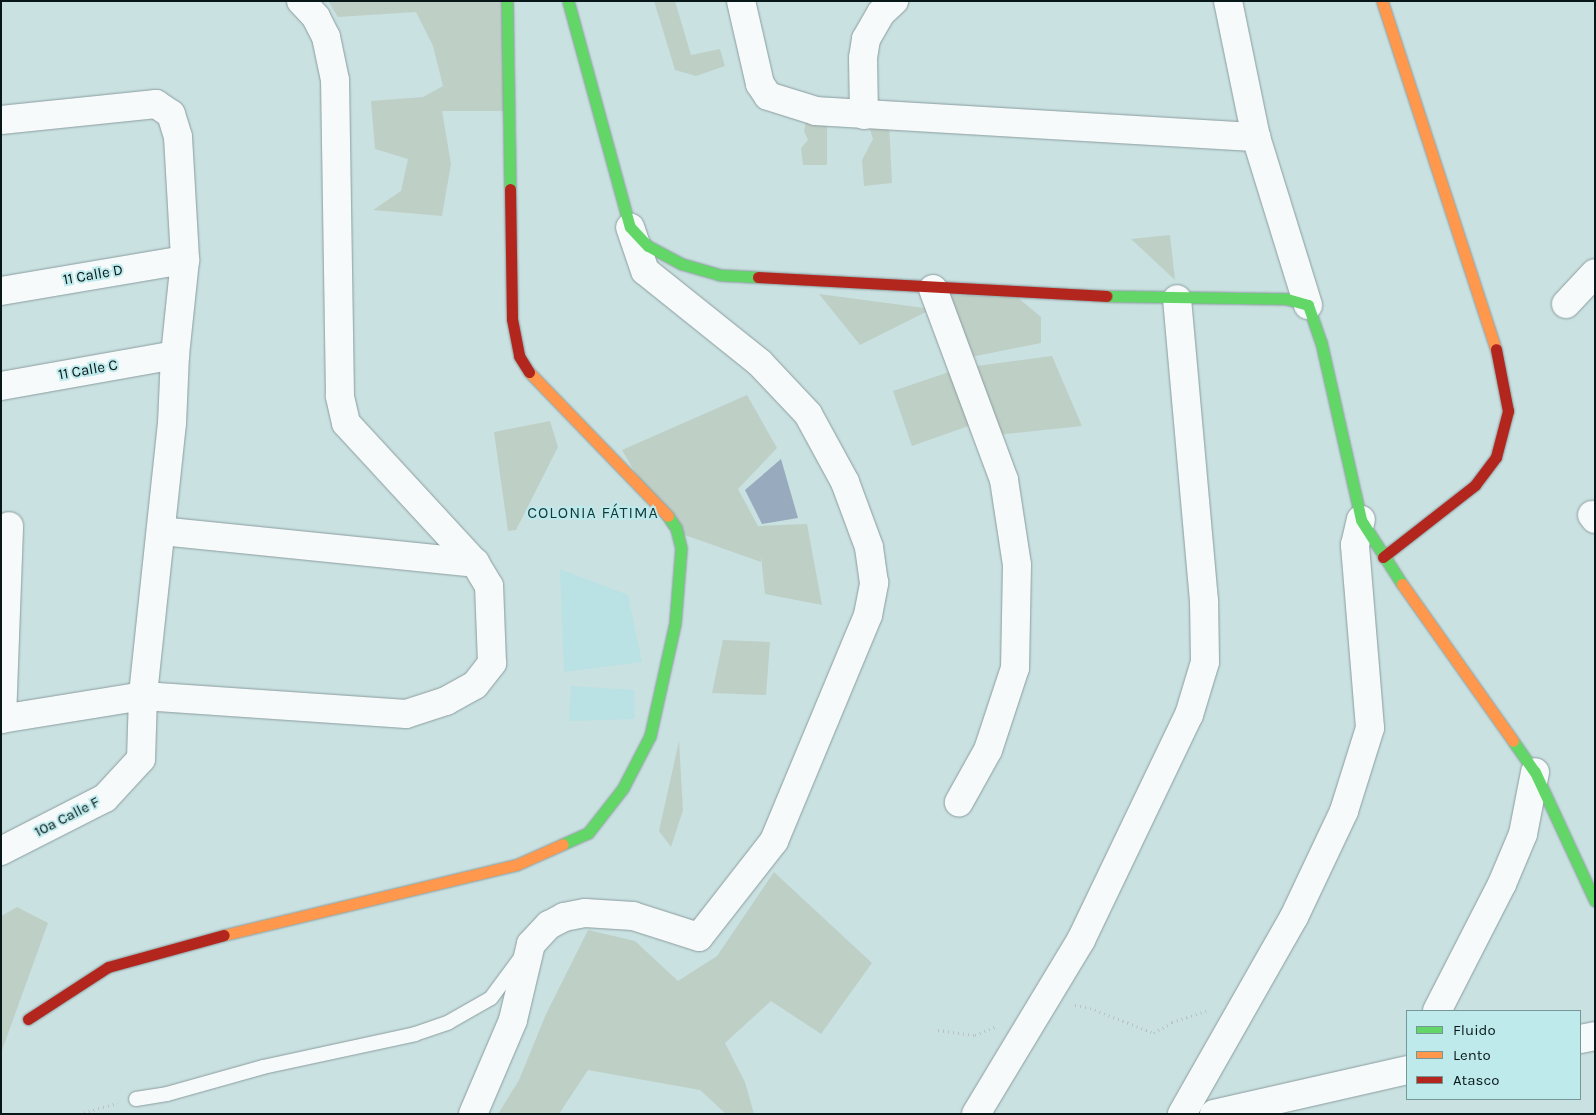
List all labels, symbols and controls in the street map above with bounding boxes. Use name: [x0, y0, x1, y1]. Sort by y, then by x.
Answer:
street label: 11 Calle D: [62, 261, 124, 289]
street label: 11 Calle C: [57, 356, 119, 384]
district label: COLONIA FÁTIMA: [525, 503, 661, 523]
street label: 10a Calle F: [31, 793, 103, 841]
legend: [1406, 1010, 1581, 1100]
text: Fluido: [1453, 1021, 1496, 1039]
text: Lento: [1453, 1046, 1491, 1064]
text: Atasco: [1453, 1071, 1499, 1089]

